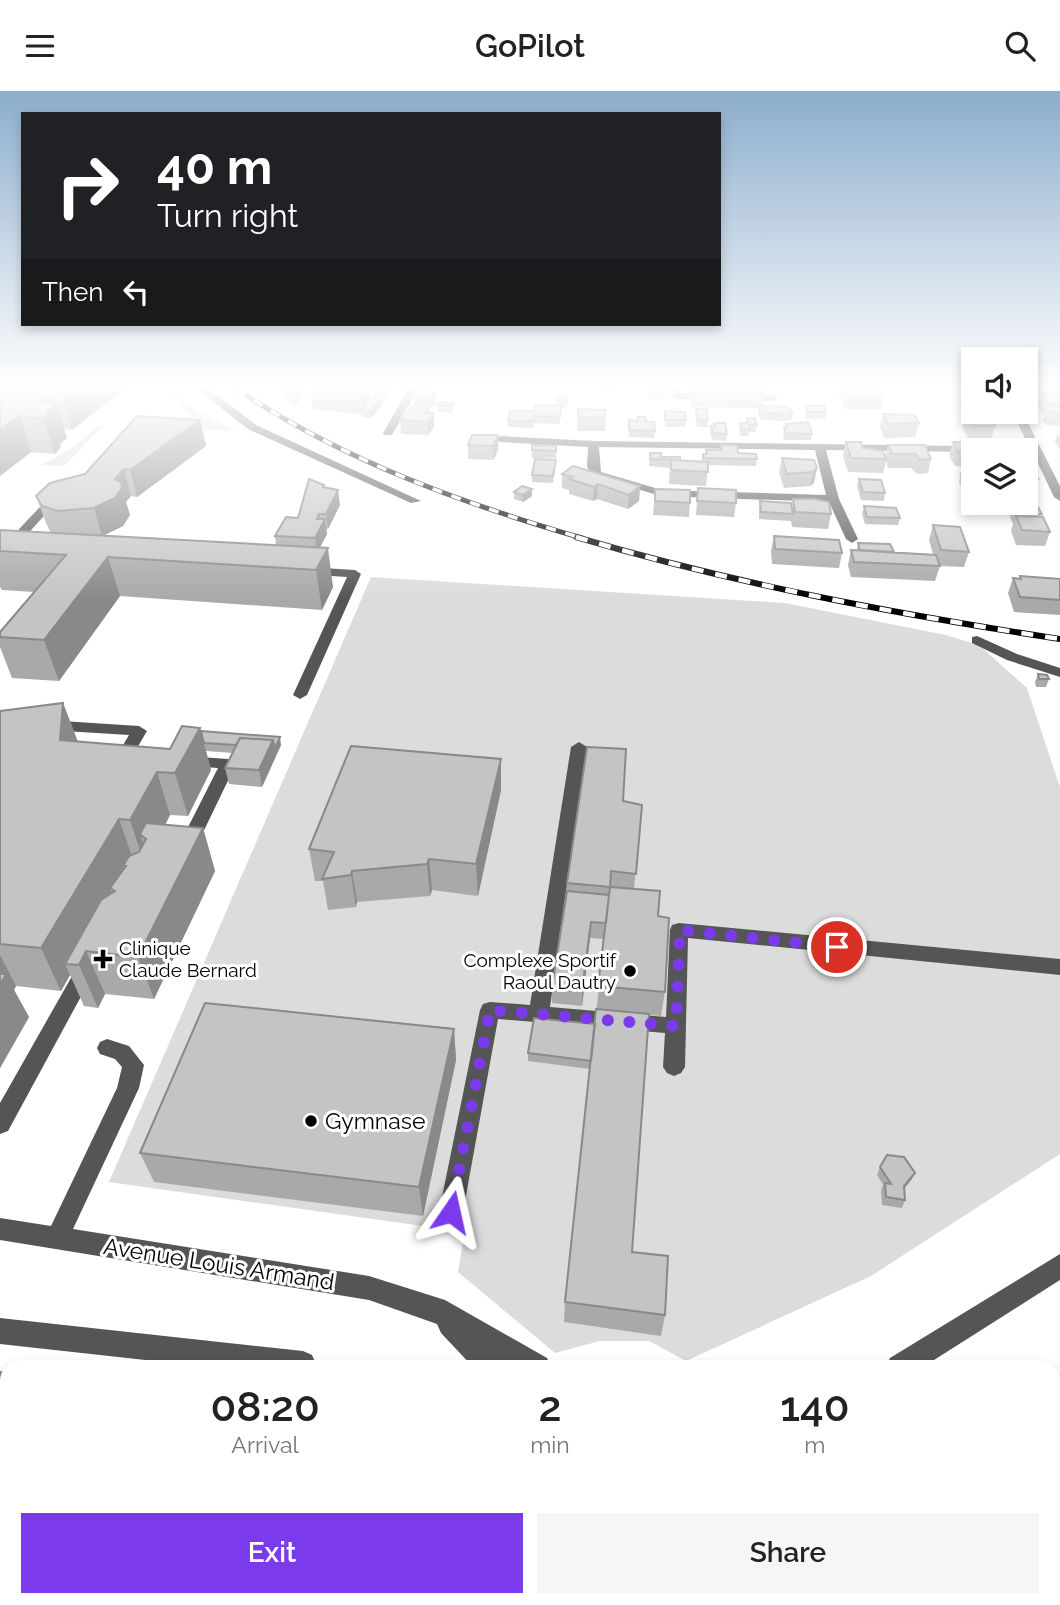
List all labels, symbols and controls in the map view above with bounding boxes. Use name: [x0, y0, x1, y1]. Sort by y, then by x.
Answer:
icon: menu: [21, 27, 59, 65]
text: GoPilot: [475, 27, 585, 64]
icon: search: [1001, 27, 1039, 65]
text: 40 m: [157, 138, 272, 195]
icon: right: [42, 140, 133, 231]
text: Turn right: [157, 197, 298, 234]
icon: left: [117, 273, 155, 311]
text: Then: [42, 277, 103, 307]
map controls: [961, 347, 1038, 515]
button: sound: [961, 347, 1038, 424]
button: layers: [961, 438, 1038, 515]
pin: [807, 917, 867, 977]
icon: arrive: [818, 928, 856, 966]
place label: Clinique Claude Bernard: [119, 937, 257, 981]
marker: Clinique Claude Bernard: [93, 949, 113, 969]
place label: Complexe Sportif Raoul Dautry: [463, 949, 617, 993]
marker: Complexe Sportif Raoul Dautry: [622, 963, 638, 979]
place label: Gymnase: [325, 1107, 425, 1134]
marker: Gymnase: [303, 1113, 319, 1129]
position arrow: [414, 1175, 488, 1249]
street label: Avenue Louis Armand: [102, 1232, 336, 1295]
text: 08:20: [210, 1382, 320, 1431]
text: 2: [538, 1382, 562, 1431]
text: 140: [780, 1382, 849, 1431]
text: Arrival: [231, 1431, 299, 1458]
text: min: [530, 1431, 570, 1458]
text: m: [804, 1431, 825, 1458]
button: Exit: [21, 1513, 523, 1593]
button: Share: [537, 1513, 1039, 1593]

